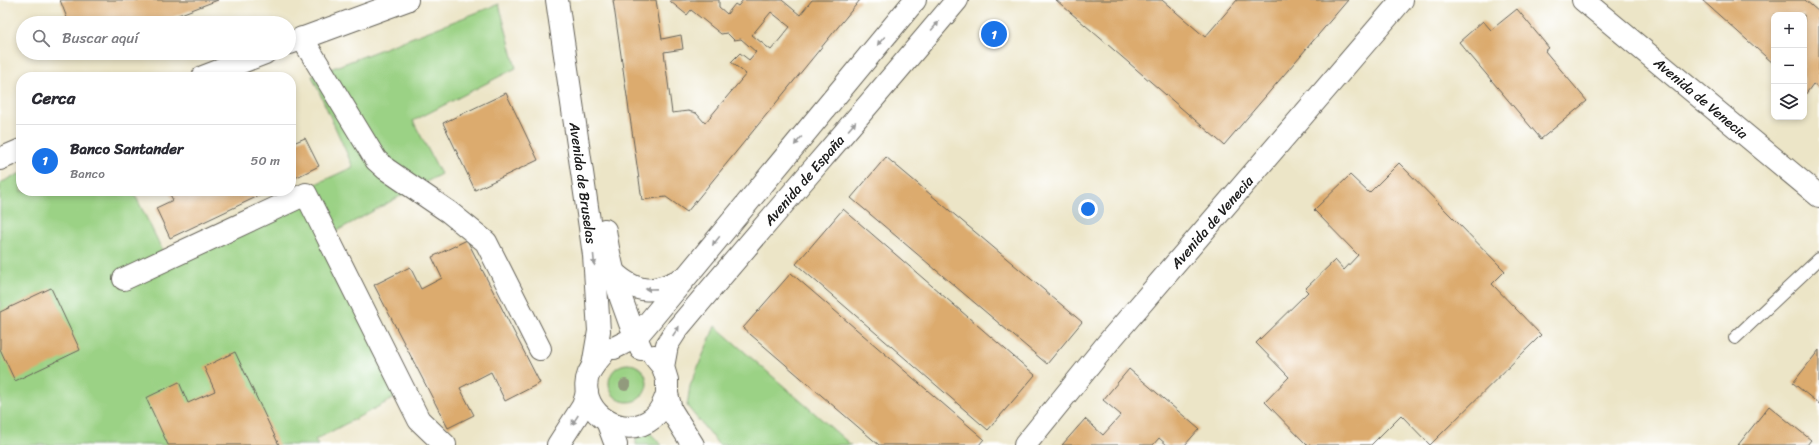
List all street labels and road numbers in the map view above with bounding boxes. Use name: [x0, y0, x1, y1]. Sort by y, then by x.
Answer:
street label: Avenida de Venecia: [1647, 51, 1754, 146]
street label: Avenida de Bruselas: [561, 120, 603, 246]
street label: Avenida de España: [757, 129, 851, 232]
street label: Avenida de Venecia: [1164, 169, 1261, 275]

